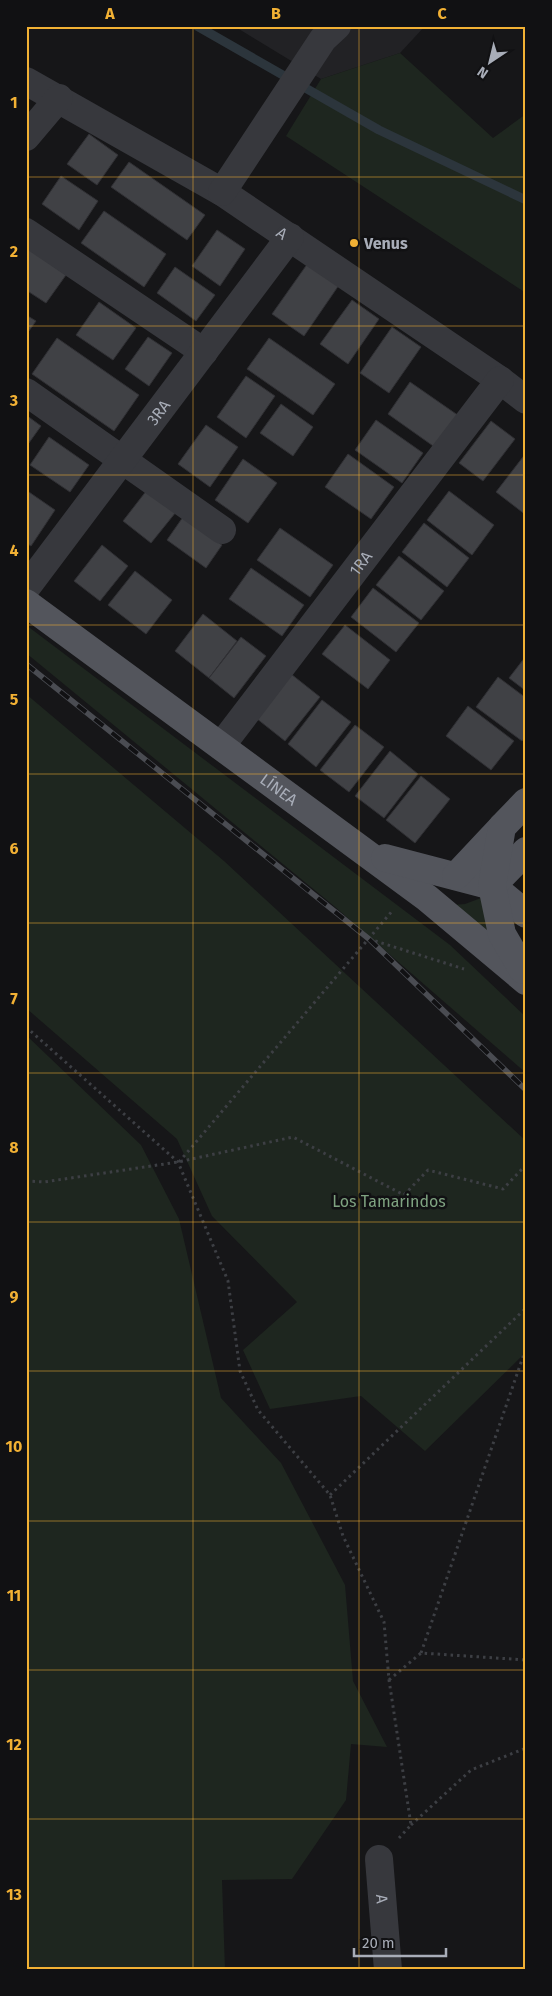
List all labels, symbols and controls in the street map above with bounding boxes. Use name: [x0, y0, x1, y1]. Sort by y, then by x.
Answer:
text: A: [104, 4, 115, 23]
text: B: [271, 4, 281, 23]
text: C: [437, 4, 447, 23]
north arrow: [464, 38, 514, 88]
text: N: [474, 63, 492, 82]
text: 1: [10, 93, 18, 112]
street label: A: [273, 223, 292, 244]
place label: Venus: [363, 234, 408, 253]
marker: Venus: [348, 237, 360, 249]
text: 2: [10, 242, 18, 261]
text: 3: [9, 391, 18, 410]
street label: 3RA: [143, 395, 175, 429]
text: 4: [9, 541, 19, 560]
street label: 1RA: [345, 547, 377, 579]
text: 5: [10, 690, 19, 709]
street label: LÍNEA: [256, 770, 302, 810]
text: 6: [9, 839, 19, 858]
text: 7: [10, 989, 18, 1008]
text: 8: [9, 1138, 19, 1157]
park label: Los Tamarindos: [332, 1192, 446, 1211]
text: 9: [10, 1287, 19, 1306]
text: 10: [6, 1437, 22, 1456]
text: 11: [7, 1586, 21, 1605]
text: 12: [6, 1735, 22, 1754]
text: 13: [6, 1885, 22, 1904]
street label: A: [372, 1894, 392, 1905]
scale bar: [354, 1926, 447, 1958]
text: 20 m: [362, 1934, 395, 1952]

